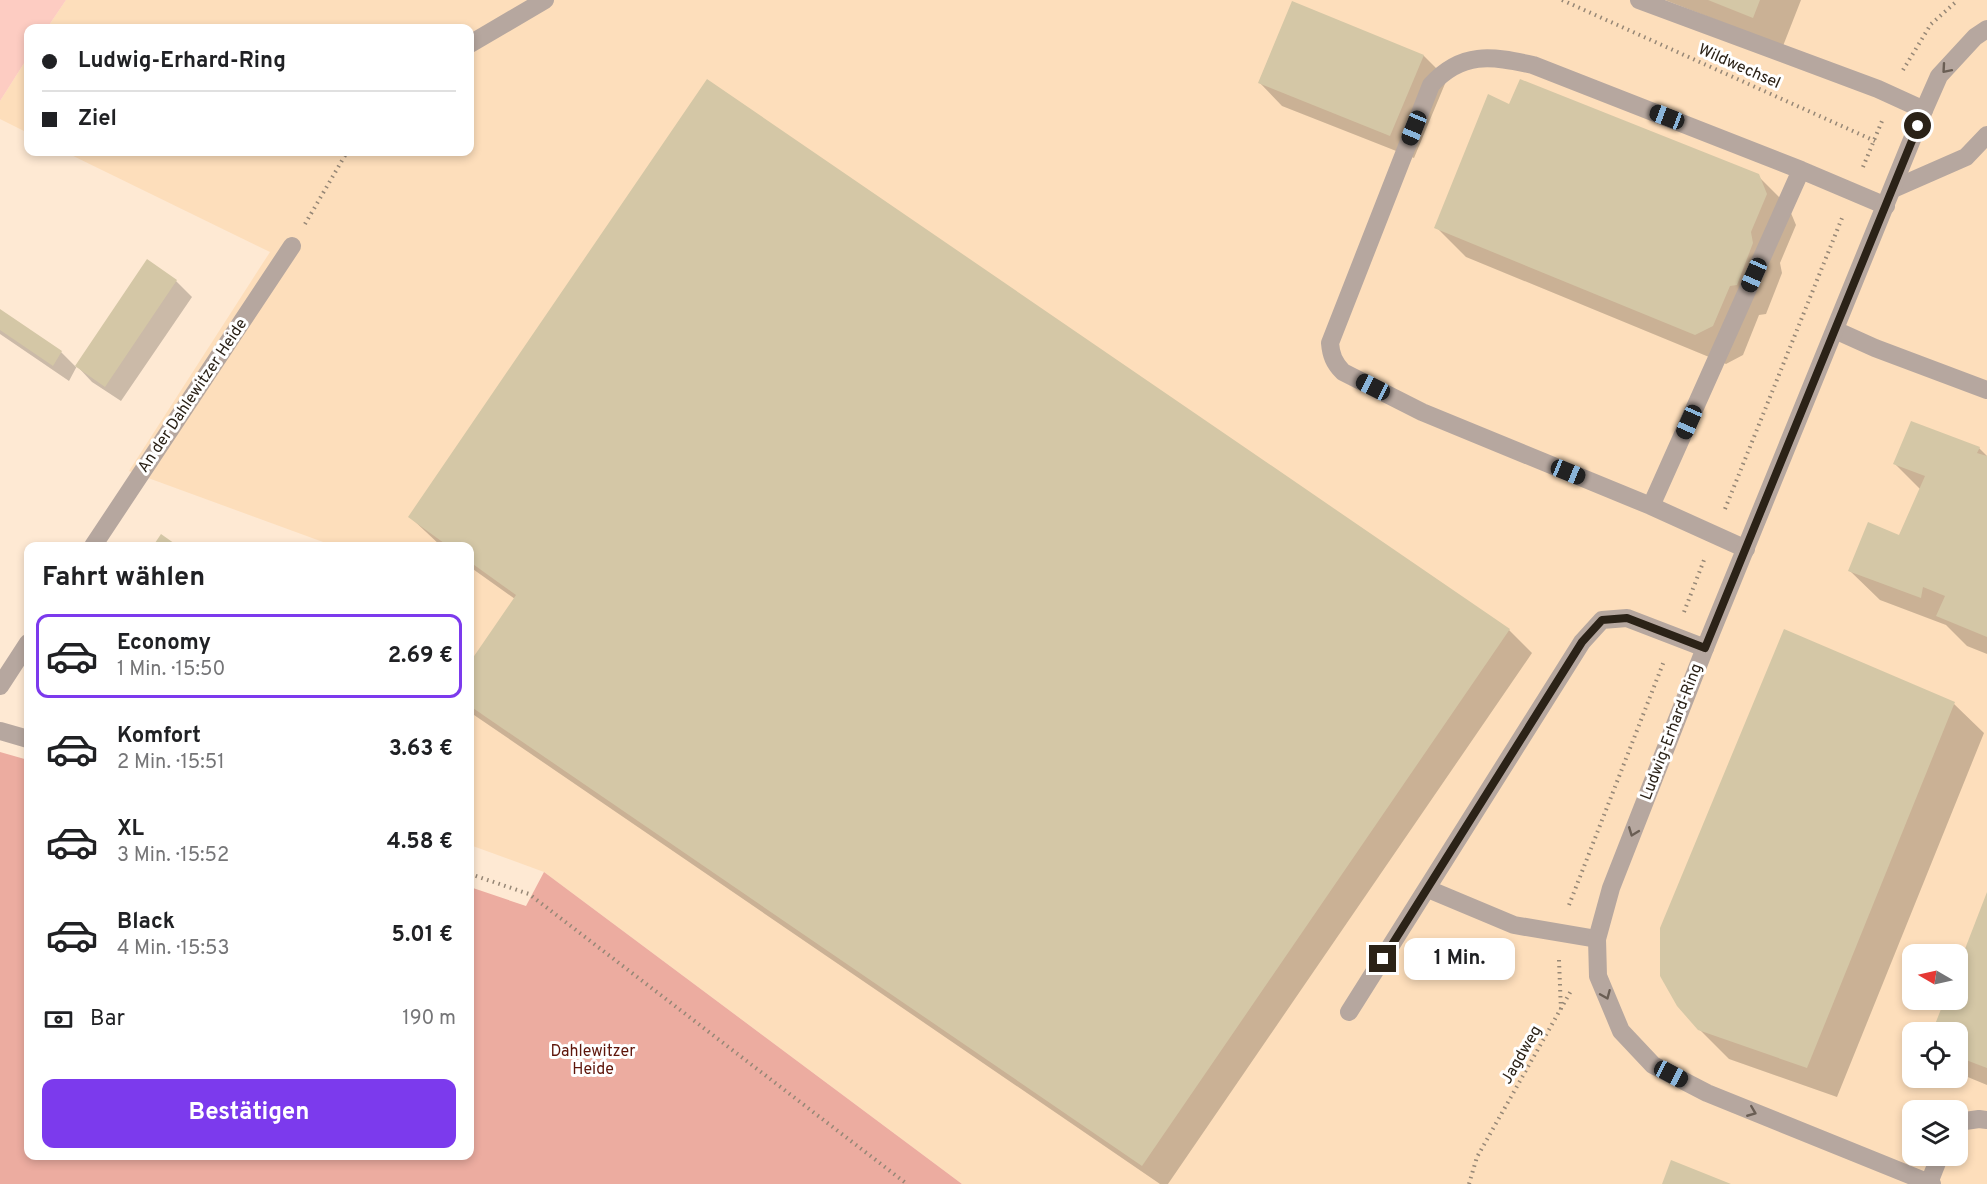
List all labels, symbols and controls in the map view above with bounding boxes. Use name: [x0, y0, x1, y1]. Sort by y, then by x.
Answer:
street label: Wildwechsel: [1695, 40, 1783, 94]
text: Ludwig-Erhard-Ring: [78, 48, 286, 75]
one-way arrow: [1942, 62, 1953, 73]
car: [1647, 102, 1687, 132]
text: Ziel: [78, 106, 117, 133]
car: [1399, 108, 1429, 148]
route start: [1904, 112, 1931, 139]
car: [1738, 255, 1770, 295]
street label: An der Dahlewitzer Heide: [134, 315, 252, 477]
car: [1353, 371, 1393, 403]
car: [1673, 402, 1705, 442]
car: [1548, 457, 1588, 487]
text: Fahrt wählen: [42, 561, 205, 595]
icon: car: [45, 629, 99, 683]
text: Economy: [117, 630, 211, 657]
text: 2.69 €: [388, 643, 453, 670]
text: 1 Min. · 15:50: [117, 657, 225, 683]
street label: Ludwig-Erhard-Ring: [1637, 661, 1707, 803]
icon: car: [45, 722, 99, 776]
text: Komfort: [117, 723, 201, 750]
text: 3.63 €: [389, 736, 453, 763]
text: 2 Min. · 15:51: [117, 750, 225, 776]
icon: car: [45, 815, 99, 869]
text: XL: [117, 816, 144, 843]
one-way arrow: [1628, 826, 1640, 837]
text: 4.58 €: [387, 829, 453, 856]
text: 3 Min. · 15:52: [117, 843, 229, 869]
icon: car: [45, 908, 99, 962]
text: Black: [117, 909, 175, 936]
text: 5.01 €: [391, 922, 453, 949]
text: 4 Min. · 15:53: [117, 936, 229, 962]
callout: 1 Min.: [1404, 938, 1515, 980]
north arrow: [1902, 944, 1968, 1010]
map controls: [1902, 944, 1968, 1166]
route end: [1369, 945, 1396, 972]
text: 1 Min.: [1434, 946, 1485, 972]
one-way arrow: [1599, 989, 1611, 1000]
icon: cash: [42, 1003, 75, 1036]
text: Bar: [90, 1006, 125, 1033]
text: 190 m: [402, 1006, 456, 1032]
street label: Jagdweg: [1497, 1022, 1547, 1088]
button: locate: [1902, 1022, 1968, 1088]
park label: Dahlewitzer Heide: [550, 1042, 636, 1080]
car: [1651, 1058, 1691, 1090]
button: Bestätigen: [42, 1079, 456, 1148]
button: layers: [1902, 1100, 1968, 1166]
one-way arrow: [1746, 1104, 1757, 1117]

